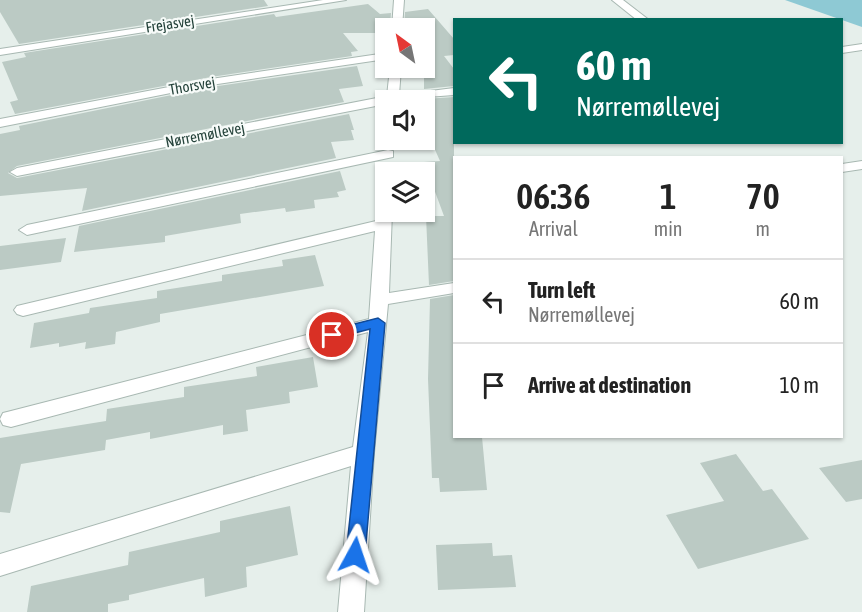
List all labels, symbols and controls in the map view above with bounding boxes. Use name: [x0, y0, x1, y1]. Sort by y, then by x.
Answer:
street label: Frejasvej: [144, 11, 195, 36]
north arrow: [375, 18, 435, 78]
map controls: [375, 18, 435, 222]
text: 60 m: [576, 41, 651, 89]
icon: left: [477, 42, 555, 120]
street label: Thorsvej: [167, 73, 216, 98]
button: sound: [375, 90, 435, 150]
text: Nørremøllevej: [576, 91, 720, 122]
street label: Nørremøllevej: [164, 119, 246, 151]
button: layers: [375, 162, 435, 222]
text: 06:36: [516, 175, 590, 217]
text: 1: [660, 175, 677, 217]
text: 70: [746, 175, 780, 217]
text: Arrival: [529, 217, 578, 240]
text: min: [654, 217, 682, 240]
text: m: [756, 217, 770, 240]
text: Turn left: [528, 277, 595, 303]
icon: left: [477, 285, 510, 318]
text: 60 m: [779, 288, 819, 314]
text: Nørremøllevej: [528, 303, 635, 326]
pin: [306, 309, 357, 360]
icon: arrive: [315, 318, 348, 351]
icon: arrive: [477, 369, 510, 402]
text: Arrive at destination: [528, 372, 691, 398]
text: 10 m: [779, 372, 819, 398]
position arrow: [323, 523, 387, 587]

